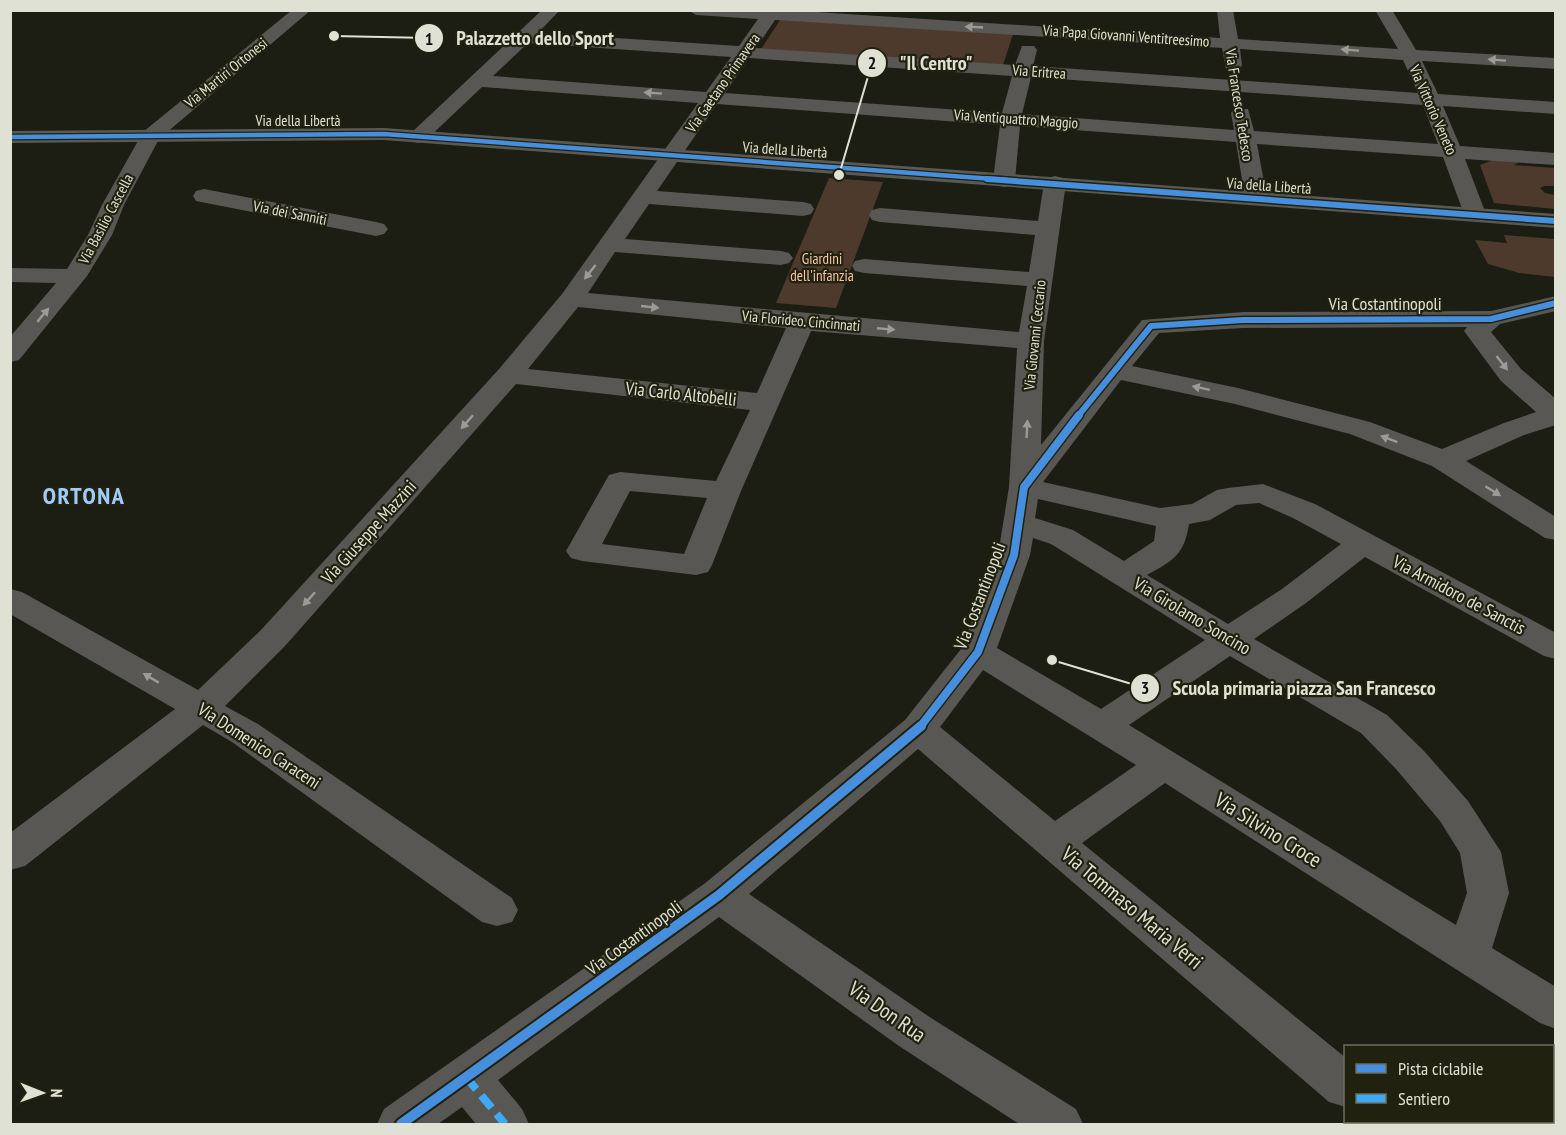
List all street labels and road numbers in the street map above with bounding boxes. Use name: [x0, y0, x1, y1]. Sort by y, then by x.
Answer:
street label: Via Papa Giovanni Ventitreesimo: [1041, 20, 1210, 51]
street label: Via Gaetano Primavera: [681, 29, 764, 137]
street label: Via Martiri Ortonesi: [179, 33, 271, 113]
street label: Via Francesco Tedesco: [1221, 46, 1258, 163]
street label: Via Eritrea: [1011, 60, 1066, 83]
street label: Via Vittorio Veneto: [1405, 61, 1462, 158]
street label: Via Ventiquattro Maggio: [952, 105, 1079, 132]
street label: Via della Libertà: [254, 111, 341, 130]
street label: Via della Libertà: [741, 137, 828, 162]
street label: Via Basilio Cascella: [73, 171, 137, 268]
street label: Via della Libertà: [1225, 173, 1312, 198]
street label: Via dei Sanniti: [251, 196, 329, 229]
street label: Via Giovanni Ceccario: [1019, 279, 1050, 392]
street label: Via Costantinopoli: [1327, 292, 1442, 315]
street label: Via Florideo. Cincinnati: [740, 306, 861, 335]
street label: Via Carlo Altobelli: [623, 376, 738, 411]
street label: Via Giuseppe Mazzini: [315, 475, 421, 589]
street label: Via Costantinopoli: [948, 539, 1011, 654]
street label: Via Armidoro de Sanctis: [1388, 549, 1530, 639]
street label: Via Girolamo Soncino: [1129, 571, 1255, 660]
street label: Via Domenico Caraceni: [193, 697, 325, 794]
street label: Via Silvino Croce: [1209, 786, 1327, 873]
street label: Via Tommaso Maria Verri: [1055, 840, 1209, 975]
street label: Via Costantinopoli: [580, 895, 686, 981]
street label: Via Don Rua: [842, 975, 931, 1048]

